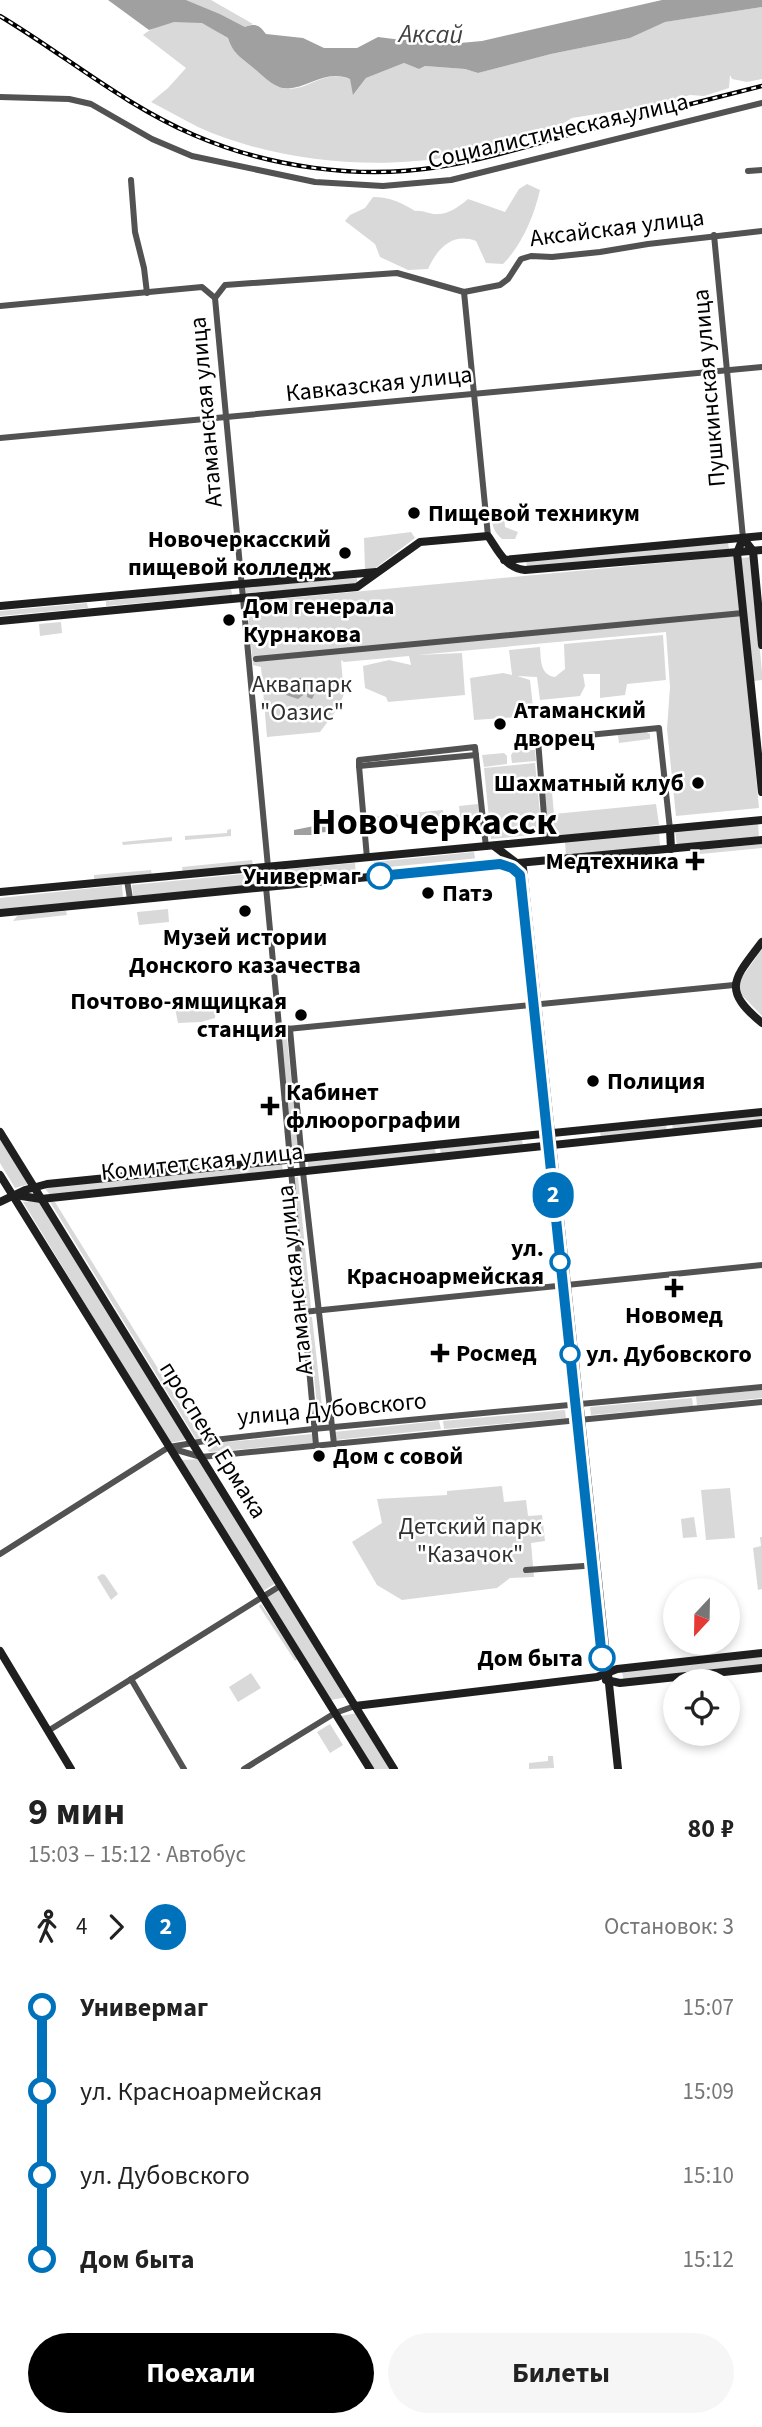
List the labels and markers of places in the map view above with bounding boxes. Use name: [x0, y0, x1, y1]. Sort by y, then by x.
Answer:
place label: Пищевой техникум: [428, 496, 640, 531]
marker: Пищевой техникум: [406, 505, 422, 521]
place label: Новочеркасский пищевой колледж: [128, 522, 332, 585]
marker: Новочеркасский пищевой колледж: [337, 545, 353, 561]
place label: Дом генерала Курнакова: [243, 589, 394, 652]
marker: Дом генерала Курнакова: [221, 612, 237, 628]
place label: Атаманский дворец: [513, 693, 646, 756]
marker: Атаманский дворец: [492, 716, 508, 732]
place label: Шахматный клуб: [494, 766, 684, 801]
marker: Шахматный клуб: [690, 775, 706, 791]
place label: Медтехника: [545, 844, 679, 879]
marker: Медтехника: [685, 851, 705, 871]
place label: Универмаг: [243, 859, 361, 894]
marker: Универмаг: [367, 863, 393, 889]
place label: Патэ: [442, 876, 493, 911]
marker: Патэ: [420, 885, 436, 901]
marker: Музей истории Донского казачества: [237, 903, 253, 919]
place label: Музей истории Донского казачества: [129, 920, 361, 983]
place label: Почтово-ямщицкая станция: [70, 984, 287, 1047]
marker: Почтово-ямщицкая станция: [293, 1007, 309, 1023]
place label: Полиция: [607, 1064, 705, 1099]
marker: Полиция: [585, 1073, 601, 1089]
place label: Кабинет флюорографии: [286, 1075, 461, 1138]
marker: Кабинет флюорографии: [260, 1096, 280, 1116]
place label: ул. Красноармейская: [346, 1231, 544, 1294]
marker: ул. Красноармейская: [550, 1252, 570, 1272]
marker: Новомед: [664, 1278, 684, 1298]
place label: Новомед: [625, 1298, 723, 1333]
place label: Росмед: [456, 1336, 537, 1371]
place label: ул. Дубовского: [586, 1337, 752, 1372]
marker: Росмед: [430, 1343, 450, 1363]
marker: ул. Дубовского: [560, 1344, 580, 1364]
place label: Дом с совой: [333, 1439, 463, 1474]
marker: Дом с совой: [311, 1448, 327, 1464]
place label: Дом быта: [477, 1641, 583, 1676]
marker: Дом быта: [589, 1645, 615, 1671]

